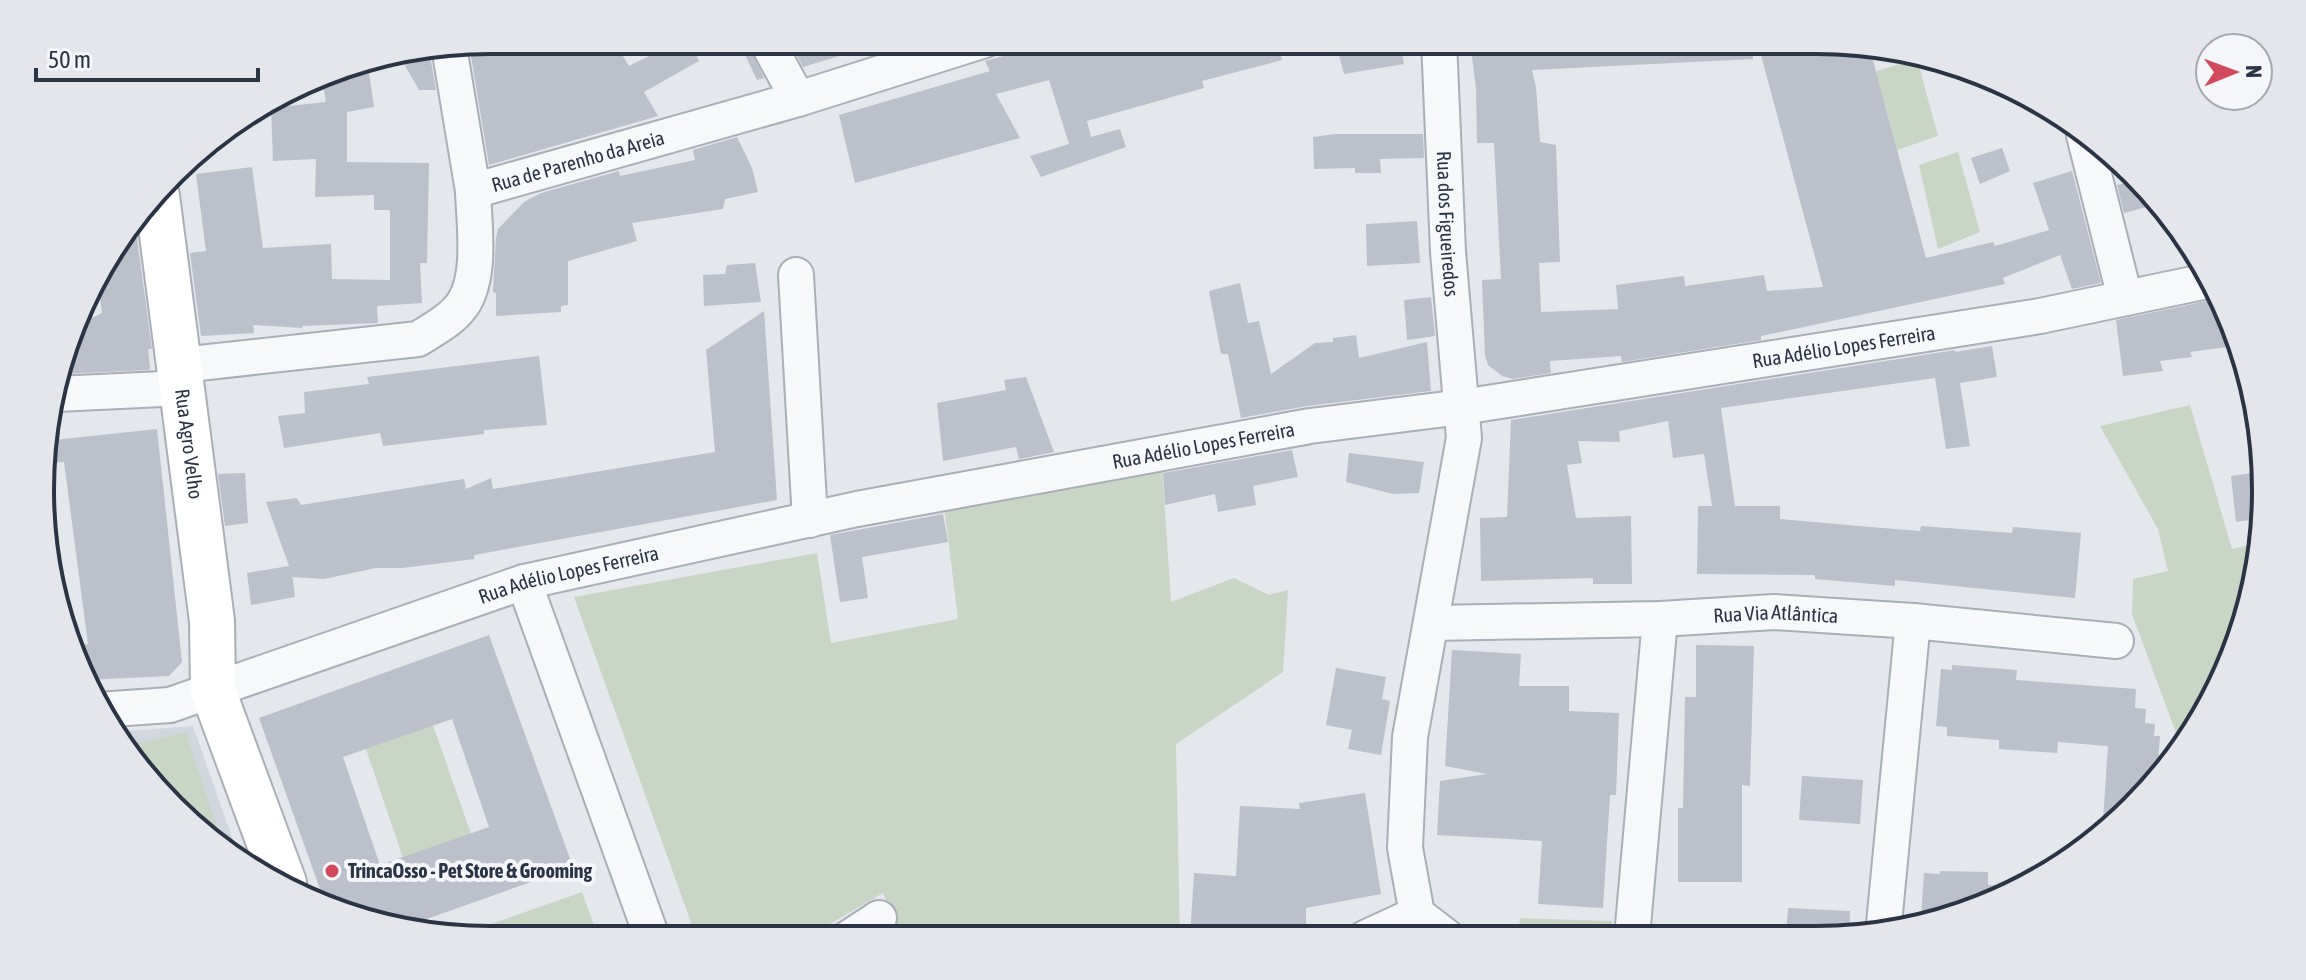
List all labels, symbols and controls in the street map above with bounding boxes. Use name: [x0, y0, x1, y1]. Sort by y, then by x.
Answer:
scale bar: [36, 32, 258, 82]
north arrow: [2194, 32, 2274, 112]
text: 50 m: [48, 46, 91, 73]
text: N: [2241, 65, 2267, 78]
street label: Rua de Parenho da Areia: [489, 125, 667, 196]
street label: Rua dos Figueiredos: [1433, 150, 1464, 298]
street label: Rua Adélio Lopes Ferreira: [1751, 321, 1937, 372]
street label: Rua Agro Velho: [171, 387, 208, 500]
street label: Rua Adélio Lopes Ferreira: [1110, 417, 1296, 473]
street label: Rua Adélio Lopes Ferreira: [475, 541, 661, 608]
street label: Rua Via Atlântica: [1713, 600, 1839, 627]
place label: TrincaOsso - Pet Store & Grooming: [348, 859, 593, 882]
marker: TrincaOsso - Pet Store & Grooming: [323, 862, 341, 880]

